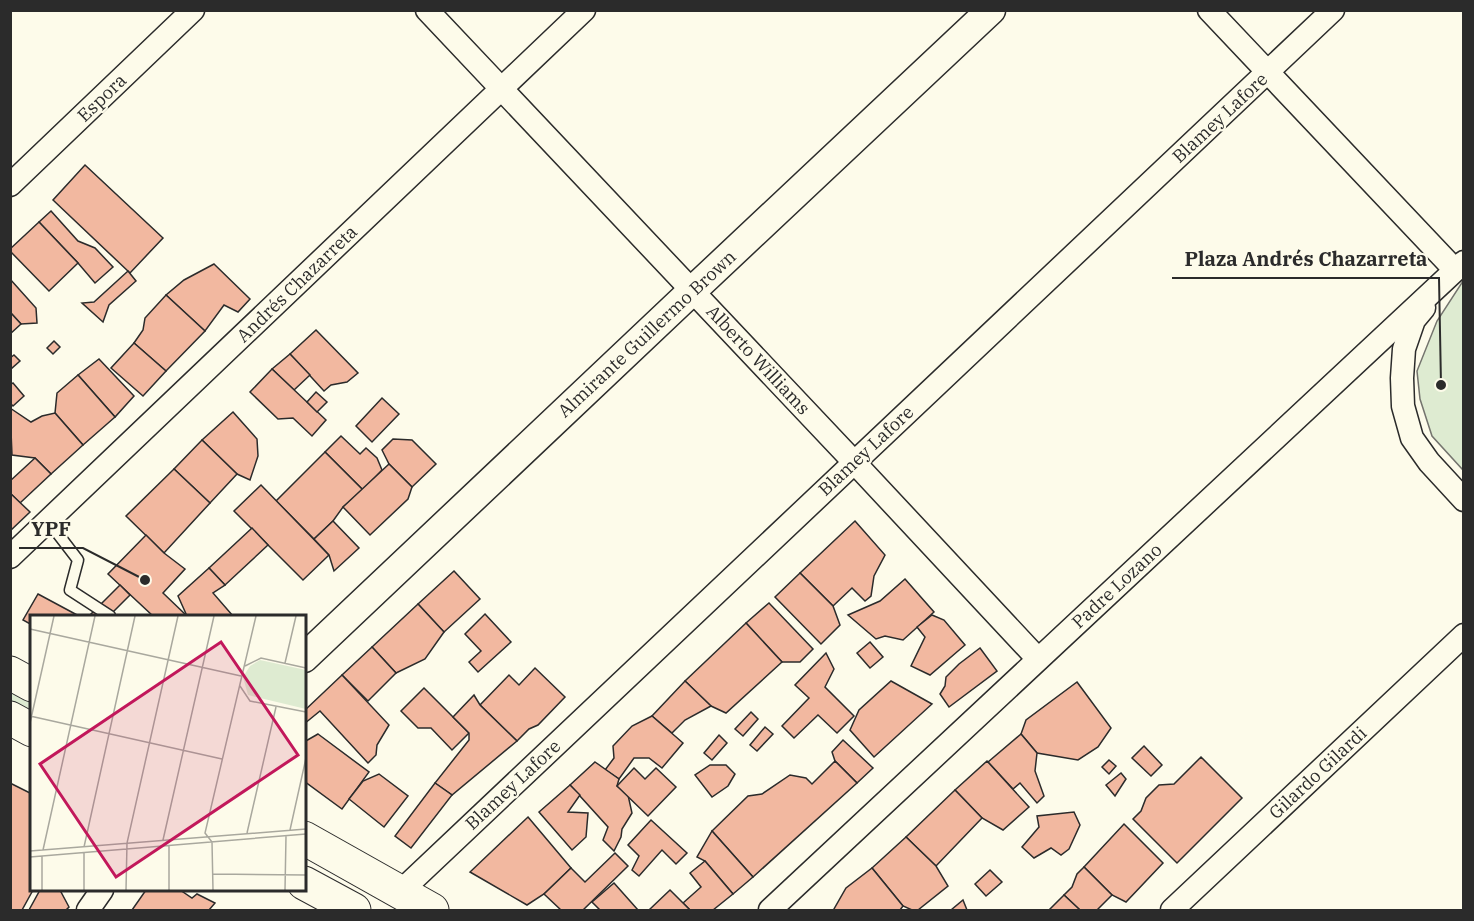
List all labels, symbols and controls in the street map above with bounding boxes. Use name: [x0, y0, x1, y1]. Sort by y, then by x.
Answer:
street label: Blamey Lafore: [1167, 68, 1272, 168]
street label: Espora: [72, 69, 131, 127]
street label: Andrés Chazarreta: [232, 220, 362, 347]
callout: Plaza Andrés Chazarreta: [1172, 240, 1439, 278]
street label: Almirante Guillermo Brown: [553, 245, 740, 422]
text: Plaza Andrés Chazarreta: [1184, 245, 1428, 272]
street label: Alberto Williams: [702, 300, 815, 419]
street label: Blamey Lafore: [813, 401, 918, 501]
callout: YPF: [19, 510, 83, 548]
text: YPF: [31, 515, 71, 542]
street label: Padre Lozano: [1067, 538, 1166, 633]
inset map: [30, 615, 306, 891]
street label: Gilardo Gilardi: [1264, 721, 1372, 824]
street label: Blamey Lafore: [460, 735, 565, 835]

